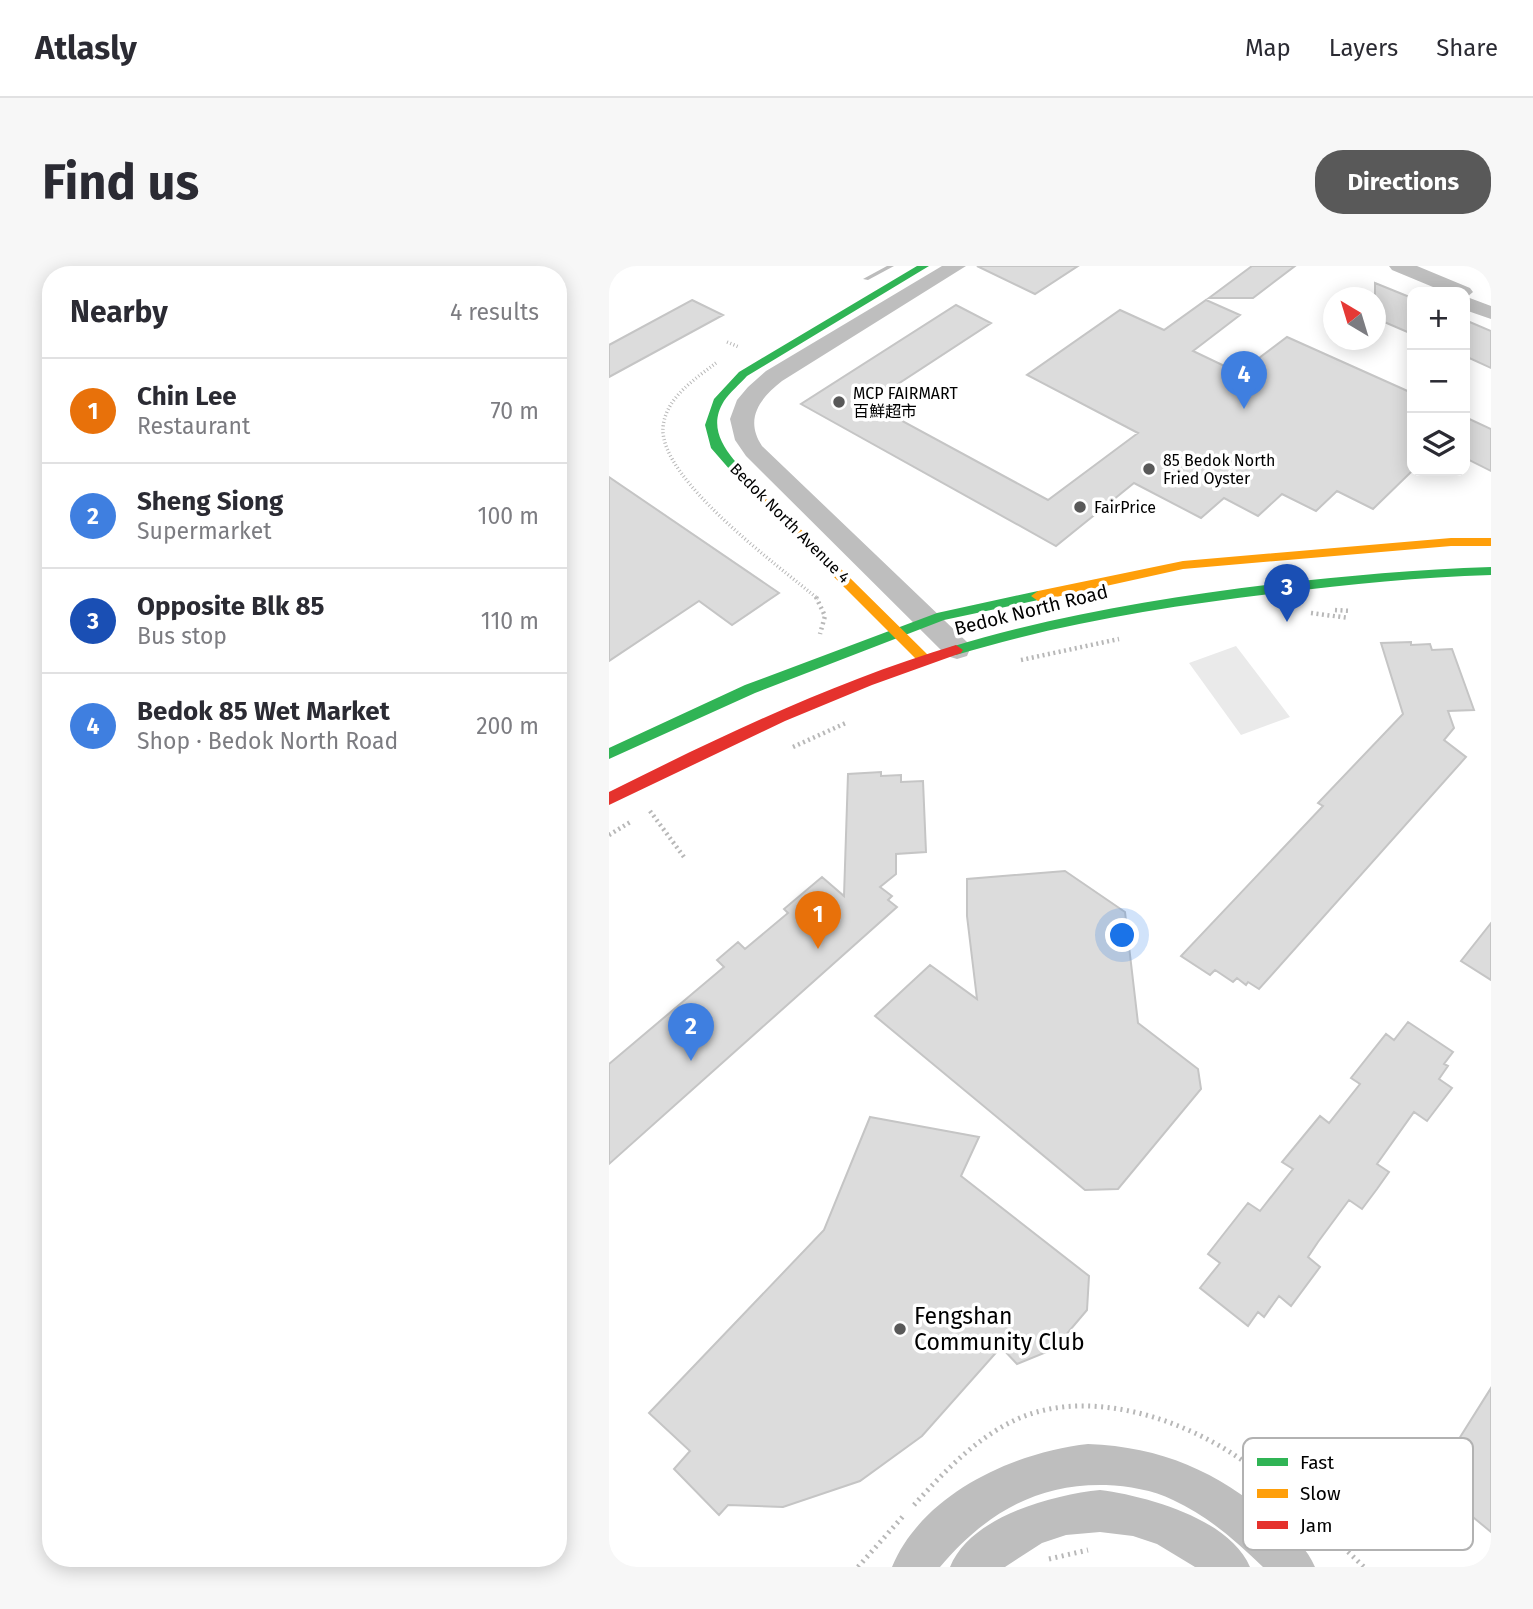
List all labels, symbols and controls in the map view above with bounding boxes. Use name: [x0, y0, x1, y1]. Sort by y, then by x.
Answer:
text: Atlasly: [35, 28, 137, 68]
text: Map: [1245, 34, 1291, 62]
text: Layers: [1329, 34, 1398, 62]
text: Share: [1436, 34, 1498, 62]
button: Directions: [1315, 150, 1491, 214]
text: Find us: [42, 153, 199, 212]
north arrow: [1323, 287, 1386, 350]
map controls: [1407, 287, 1470, 476]
button: +: [1407, 287, 1470, 350]
text: Nearby: [70, 294, 168, 330]
text: 4 results: [450, 298, 539, 326]
button: −: [1407, 350, 1470, 413]
pin: 4: [1221, 351, 1267, 409]
text: Chin Lee: [137, 381, 237, 412]
place label: MCP FAIRMART 百鮮超市: [853, 384, 958, 421]
marker: MCP FAIRMART 百鮮超市: [831, 394, 847, 410]
text: 1: [88, 397, 98, 425]
text: 70 m: [490, 397, 539, 425]
text: Restaurant: [137, 412, 250, 440]
button: layers: [1407, 413, 1470, 476]
place label: 85 Bedok North Fried Oyster: [1163, 451, 1275, 488]
street label: Bedok North Avenue 4: [726, 459, 854, 587]
marker: 85 Bedok North Fried Oyster: [1141, 461, 1157, 477]
text: Sheng Siong: [137, 486, 283, 517]
place label: FairPrice: [1094, 498, 1156, 517]
marker: FairPrice: [1072, 499, 1088, 515]
text: 2: [87, 502, 99, 530]
text: 100 m: [478, 502, 539, 530]
text: Supermarket: [137, 517, 272, 545]
pin: 3: [1264, 564, 1310, 622]
street label: Bedok North Road: [952, 580, 1110, 640]
text: Opposite Blk 85: [137, 591, 325, 622]
text: 3: [87, 607, 99, 635]
text: 110 m: [481, 607, 539, 635]
text: Bus stop: [137, 622, 227, 650]
text: Bedok 85 Wet Market: [137, 696, 390, 727]
text: 4: [87, 712, 100, 740]
text: 200 m: [476, 712, 539, 740]
text: Shop · Bedok North Road: [137, 727, 398, 755]
pin: 1: [795, 891, 841, 949]
your location: [1105, 918, 1139, 952]
pin: 2: [668, 1003, 714, 1061]
place label: Fengshan Community Club: [914, 1302, 1085, 1356]
marker: Fengshan Community Club: [892, 1321, 908, 1337]
legend: [1243, 1438, 1473, 1550]
text: Fast: [1300, 1451, 1334, 1474]
text: Slow: [1300, 1482, 1341, 1505]
text: Jam: [1300, 1514, 1332, 1537]

